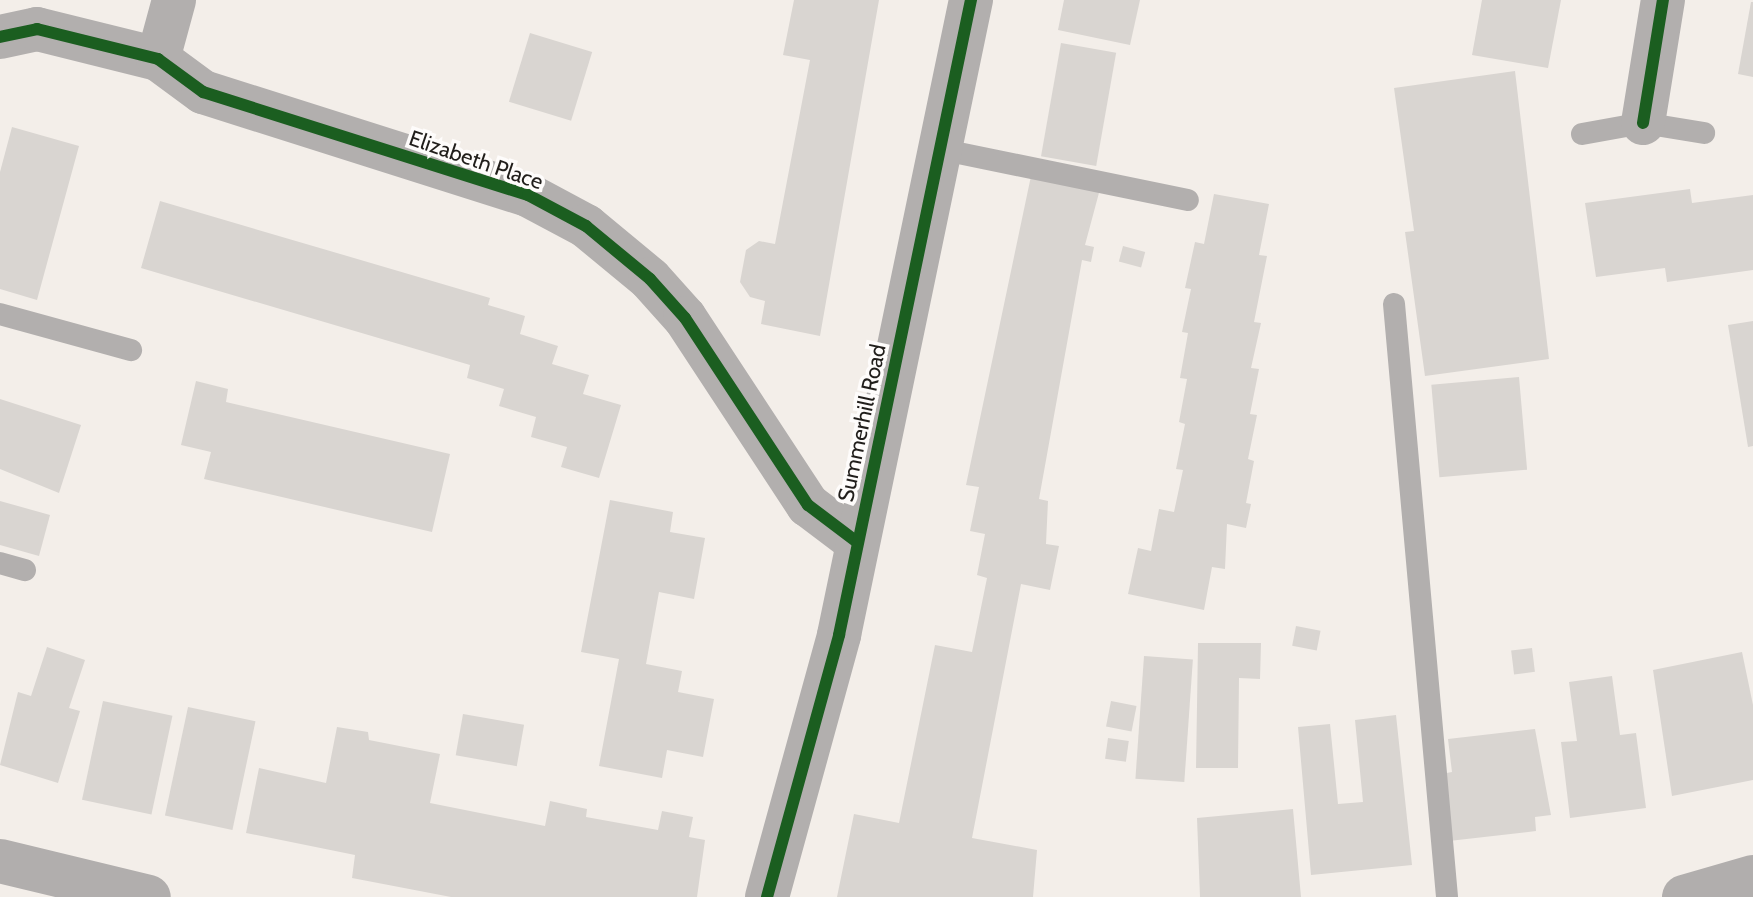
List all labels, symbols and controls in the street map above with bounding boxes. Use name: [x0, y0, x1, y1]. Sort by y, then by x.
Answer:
street label: Elizabeth Place: [405, 125, 547, 195]
street label: Summerhill Road: [832, 342, 892, 504]

